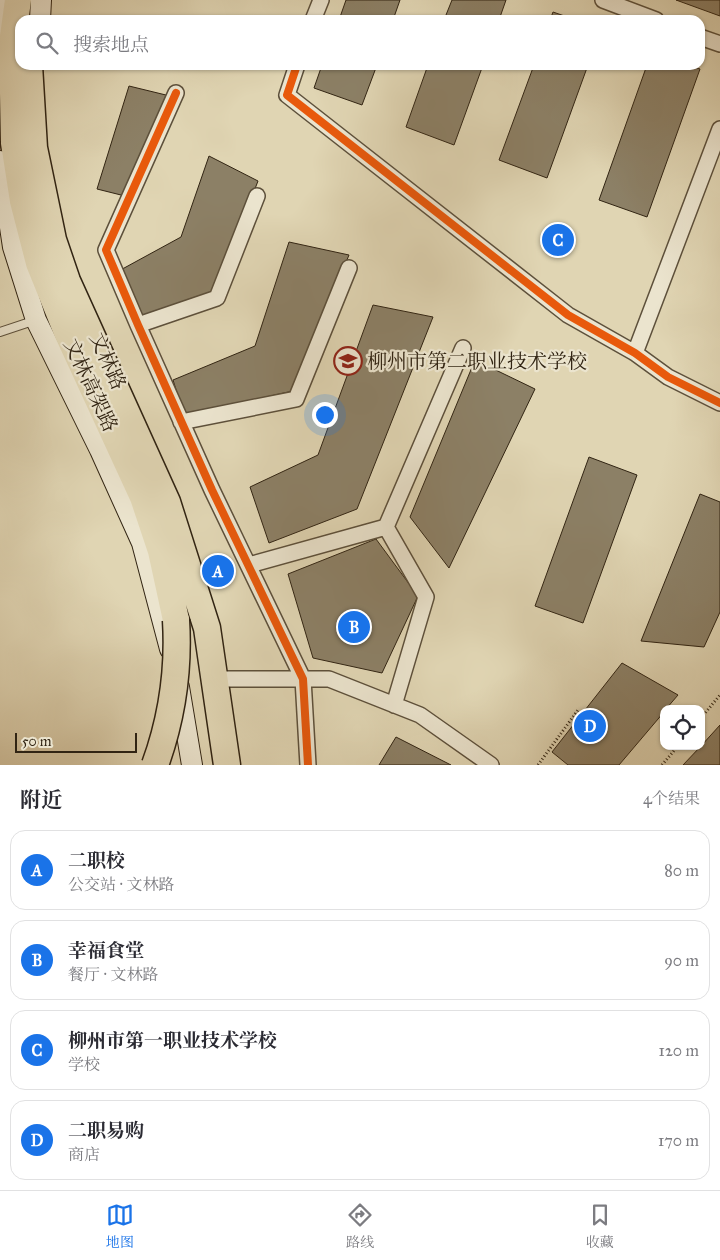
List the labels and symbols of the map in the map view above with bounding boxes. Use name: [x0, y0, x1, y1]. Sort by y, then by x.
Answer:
pin: C: [542, 221, 574, 259]
street label: 文林路: [85, 329, 131, 393]
street label: 文林高架路: [59, 335, 123, 435]
school or university icon: 柳州市第二职业技术学校: [333, 346, 363, 376]
place label: 柳州市第二职业技术学校: [367, 349, 587, 373]
your location: [312, 402, 338, 428]
pin: A: [202, 552, 234, 590]
pin: B: [338, 608, 370, 646]
pin: D: [574, 707, 606, 745]
scale bar: [15, 730, 138, 753]

